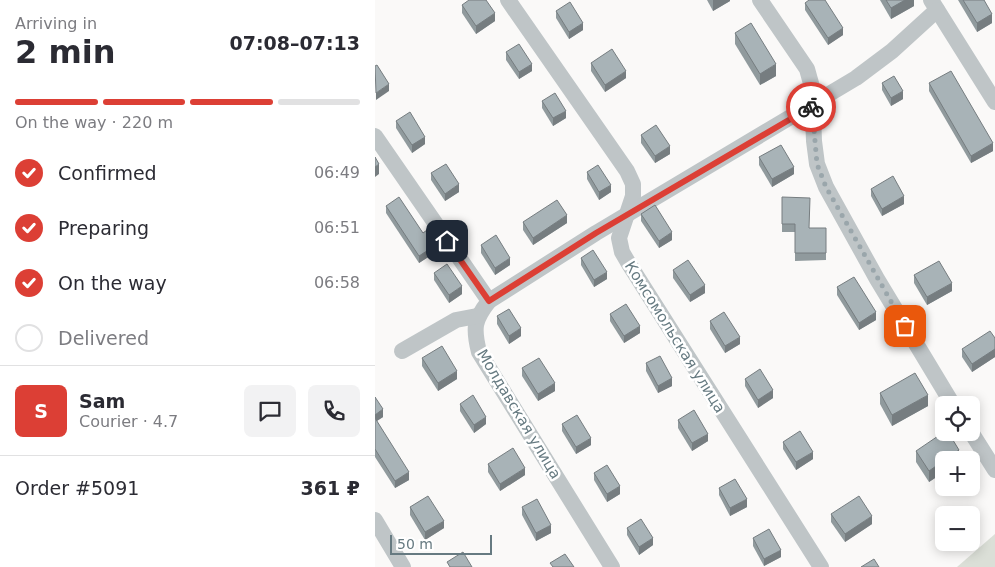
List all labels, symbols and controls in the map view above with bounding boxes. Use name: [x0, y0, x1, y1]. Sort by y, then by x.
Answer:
text: Arriving in: [15, 14, 97, 33]
text: 07:08–07:13: [230, 32, 360, 54]
text: 2 min: [15, 33, 116, 71]
courier: [786, 82, 836, 132]
icon: bike: [797, 93, 825, 121]
text: On the way · 220 m: [15, 113, 173, 132]
icon: check: [15, 159, 43, 187]
text: Confirmed: [58, 162, 157, 184]
text: 06:49: [314, 163, 360, 182]
icon: check: [15, 214, 43, 242]
text: Preparing: [58, 217, 149, 239]
text: 06:51: [314, 218, 360, 237]
pin: [426, 220, 468, 262]
icon: home: [433, 227, 461, 255]
street label: Комсомольская улица: [621, 258, 729, 416]
icon: check: [15, 269, 43, 297]
text: On the way: [58, 272, 167, 294]
text: 06:58: [314, 273, 360, 292]
pin: [884, 305, 926, 347]
icon: bag: [891, 312, 919, 340]
text: Delivered: [58, 327, 149, 349]
street label: Молдавская улица: [473, 346, 565, 482]
button: chat: [244, 385, 296, 437]
button: phone: [308, 385, 360, 437]
text: Sam: [79, 390, 125, 412]
map controls: [935, 396, 980, 551]
button: locate: [935, 396, 980, 441]
text: S: [34, 400, 48, 422]
text: Courier · 4.7: [79, 412, 178, 431]
button: +: [935, 451, 980, 496]
text: Order #5091: [15, 477, 139, 499]
text: 361 ₽: [301, 477, 360, 499]
button: −: [935, 506, 980, 551]
scale bar: [390, 532, 493, 555]
text: 50 m: [397, 536, 433, 552]

